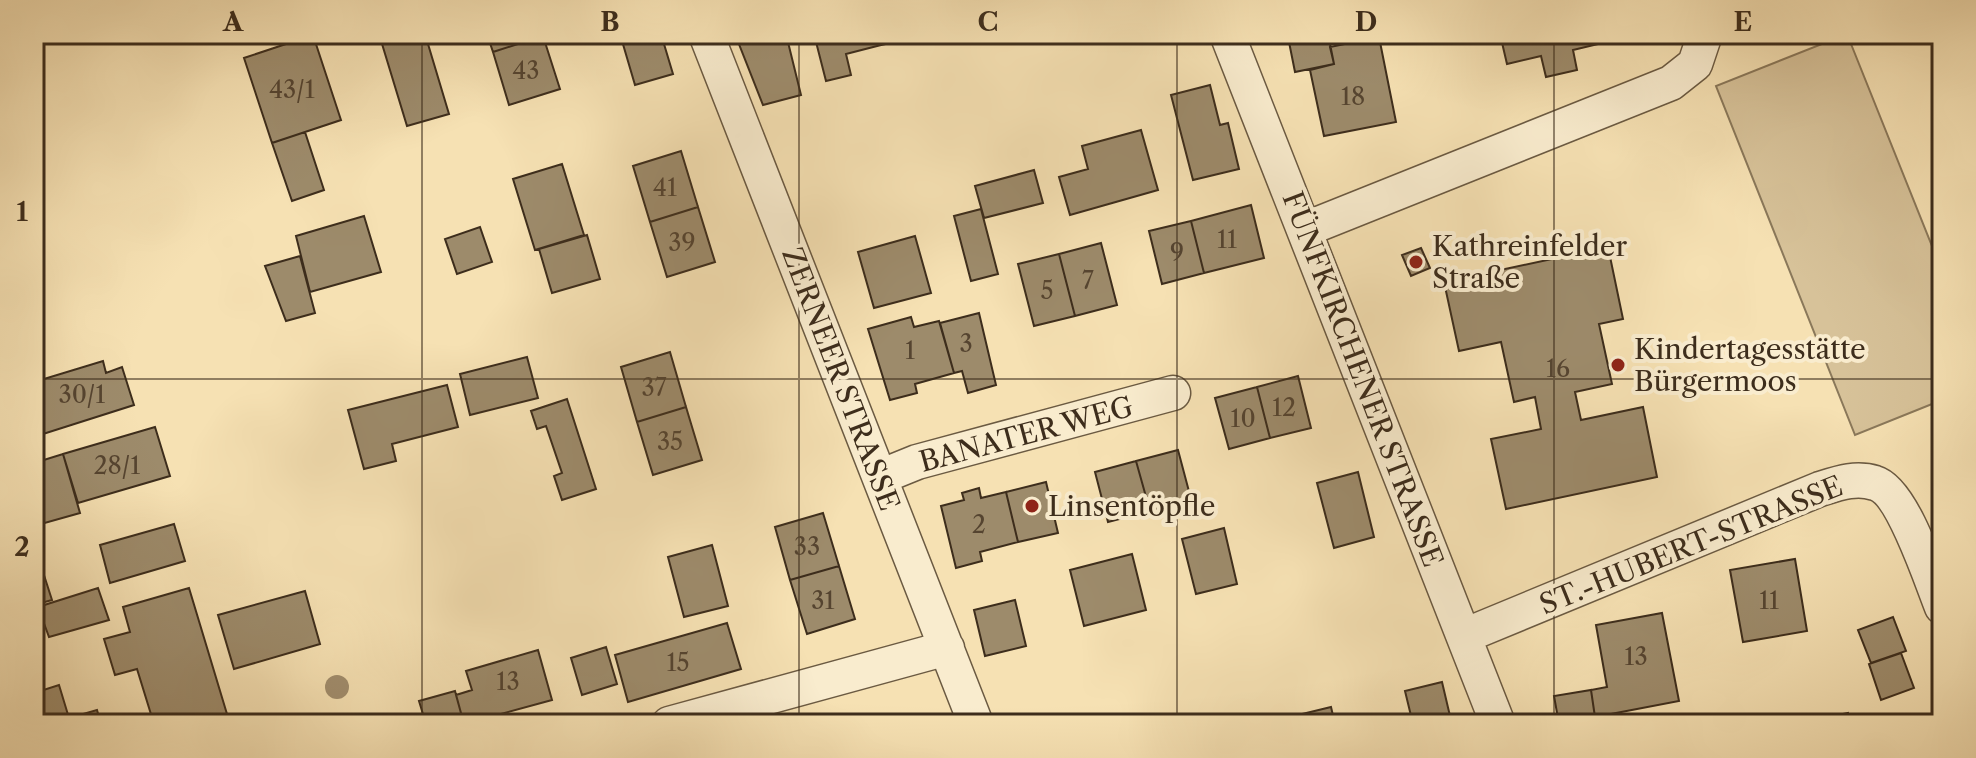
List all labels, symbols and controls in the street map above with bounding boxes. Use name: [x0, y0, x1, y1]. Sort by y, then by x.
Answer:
text: A: [222, 6, 244, 38]
text: B: [600, 6, 620, 38]
text: C: [978, 6, 998, 38]
text: D: [1355, 6, 1377, 38]
text: E: [1734, 6, 1752, 38]
house number: 43: [512, 56, 540, 85]
house number: 43/1: [269, 75, 315, 104]
house number: 18: [1341, 82, 1365, 111]
house number: 41: [653, 173, 677, 202]
street label: FÜNFKIRCHENER STRASSE: [1276, 186, 1450, 572]
text: 1: [16, 196, 28, 228]
house number: 11: [1217, 225, 1237, 254]
house number: 39: [668, 228, 696, 257]
place label: Kathreinfelder Straße: [1432, 229, 1628, 295]
house number: 9: [1170, 238, 1184, 267]
street label: ZERNEER STRASSE: [775, 243, 907, 515]
marker: Kathreinfelder Straße: [1407, 253, 1425, 271]
house number: 7: [1082, 266, 1094, 295]
house number: 5: [1040, 276, 1054, 305]
house number: 3: [959, 329, 973, 358]
place label: Kindertagesstätte Bürgermoos: [1634, 332, 1866, 398]
house number: 1: [905, 336, 915, 365]
house number: 16: [1546, 354, 1570, 383]
marker: Kindertagesstätte Bürgermoos: [1609, 356, 1627, 374]
house number: 37: [641, 373, 667, 402]
house number: 30/1: [59, 380, 105, 409]
street label: BANATER WEG: [915, 389, 1137, 479]
house number: 12: [1272, 393, 1296, 422]
house number: 10: [1230, 404, 1256, 433]
house number: 35: [657, 427, 683, 456]
house number: 28/1: [94, 451, 140, 480]
street label: ST.-HUBERT-STRASSE: [1534, 469, 1848, 621]
place label: Linsentöpfle: [1048, 489, 1215, 523]
marker: Linsentöpfle: [1023, 497, 1041, 515]
house number: 2: [972, 510, 986, 539]
text: 2: [14, 531, 30, 563]
house number: 33: [794, 532, 820, 561]
house number: 31: [811, 586, 835, 615]
house number: 11: [1759, 586, 1779, 615]
house number: 13: [1624, 642, 1648, 671]
house number: 15: [666, 648, 690, 677]
house number: 13: [496, 667, 520, 696]

